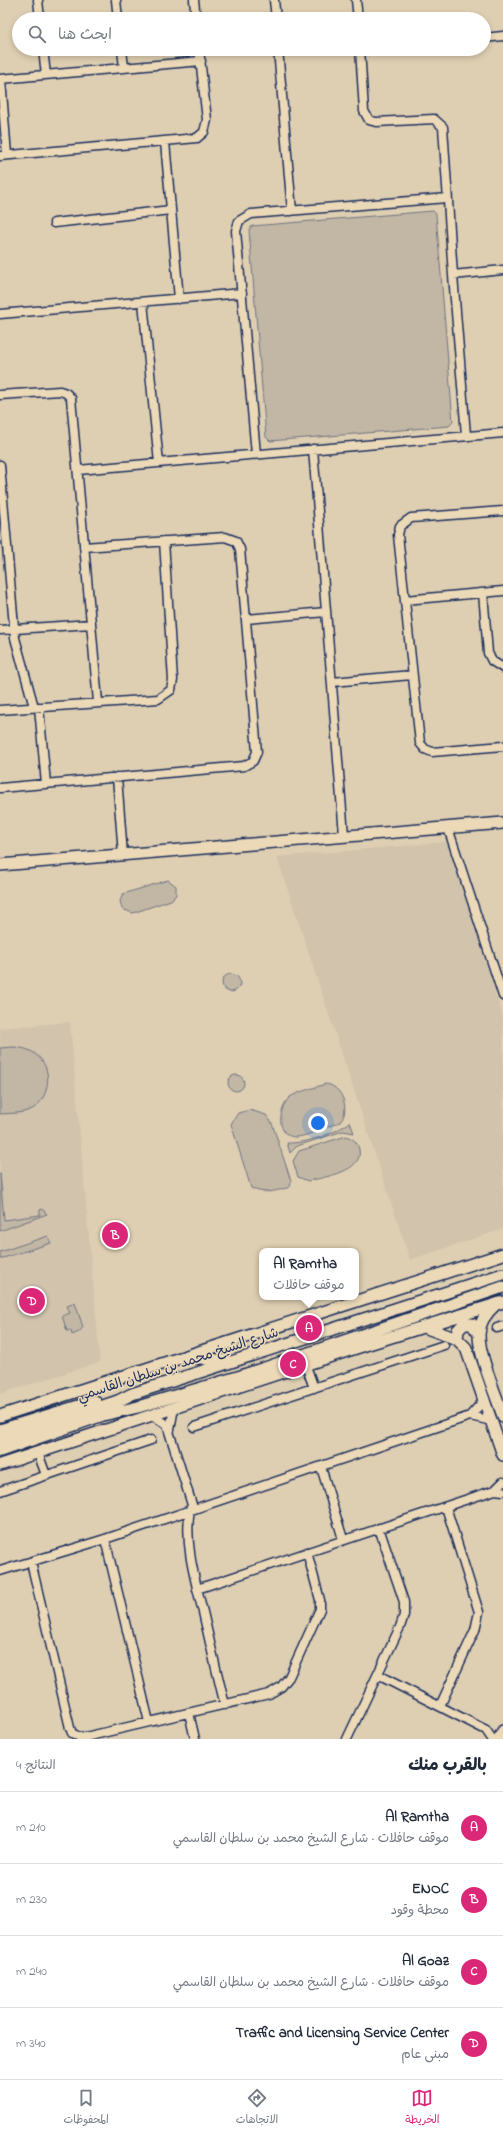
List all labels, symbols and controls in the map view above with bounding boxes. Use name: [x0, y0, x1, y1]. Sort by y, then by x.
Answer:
search box: [12, 12, 491, 56]
icon: search: [26, 23, 48, 45]
text: ابحث هنا: [58, 24, 112, 46]
your location: [308, 1113, 328, 1133]
pin: B: [102, 1220, 128, 1250]
popup: [259, 1248, 359, 1300]
text: Al Ramtha: [273, 1253, 337, 1275]
text: موقف حافلات: [273, 1276, 345, 1295]
pin: D: [19, 1286, 45, 1316]
pin: A: [296, 1313, 322, 1343]
street label: شارع الشيخ محمد بن سلطان القاسمي: [75, 1322, 282, 1408]
pin: C: [280, 1349, 306, 1379]
text: بالقرب منك: [408, 1753, 487, 1778]
text: النتائج: 4: [16, 1756, 56, 1775]
text: Al Ramtha: [385, 1806, 449, 1828]
text: 210 m: [16, 1818, 46, 1837]
text: A: [470, 1818, 478, 1837]
text: موقف حافلات · شارع الشيخ محمد بن سلطان القاسمي: [173, 1829, 449, 1848]
text: ENOC: [412, 1878, 449, 1900]
text: 230 m: [16, 1890, 47, 1909]
text: B: [470, 1890, 478, 1909]
text: محطة وقود: [391, 1901, 449, 1920]
text: Al Goaz: [402, 1950, 449, 1972]
text: 240 m: [16, 1962, 47, 1981]
text: C: [470, 1962, 478, 1981]
text: موقف حافلات · شارع الشيخ محمد بن سلطان القاسمي: [173, 1973, 449, 1992]
text: Traffic and Licensing Service Center: [235, 2022, 449, 2044]
text: 340 m: [16, 2034, 46, 2053]
text: D: [469, 2034, 479, 2053]
text: مبنى عام: [401, 2045, 449, 2064]
tab: المحفوظات: [64, 2087, 109, 2129]
tab: الاتجاهات: [236, 2087, 278, 2129]
tab: الخريطة: [405, 2087, 440, 2129]

